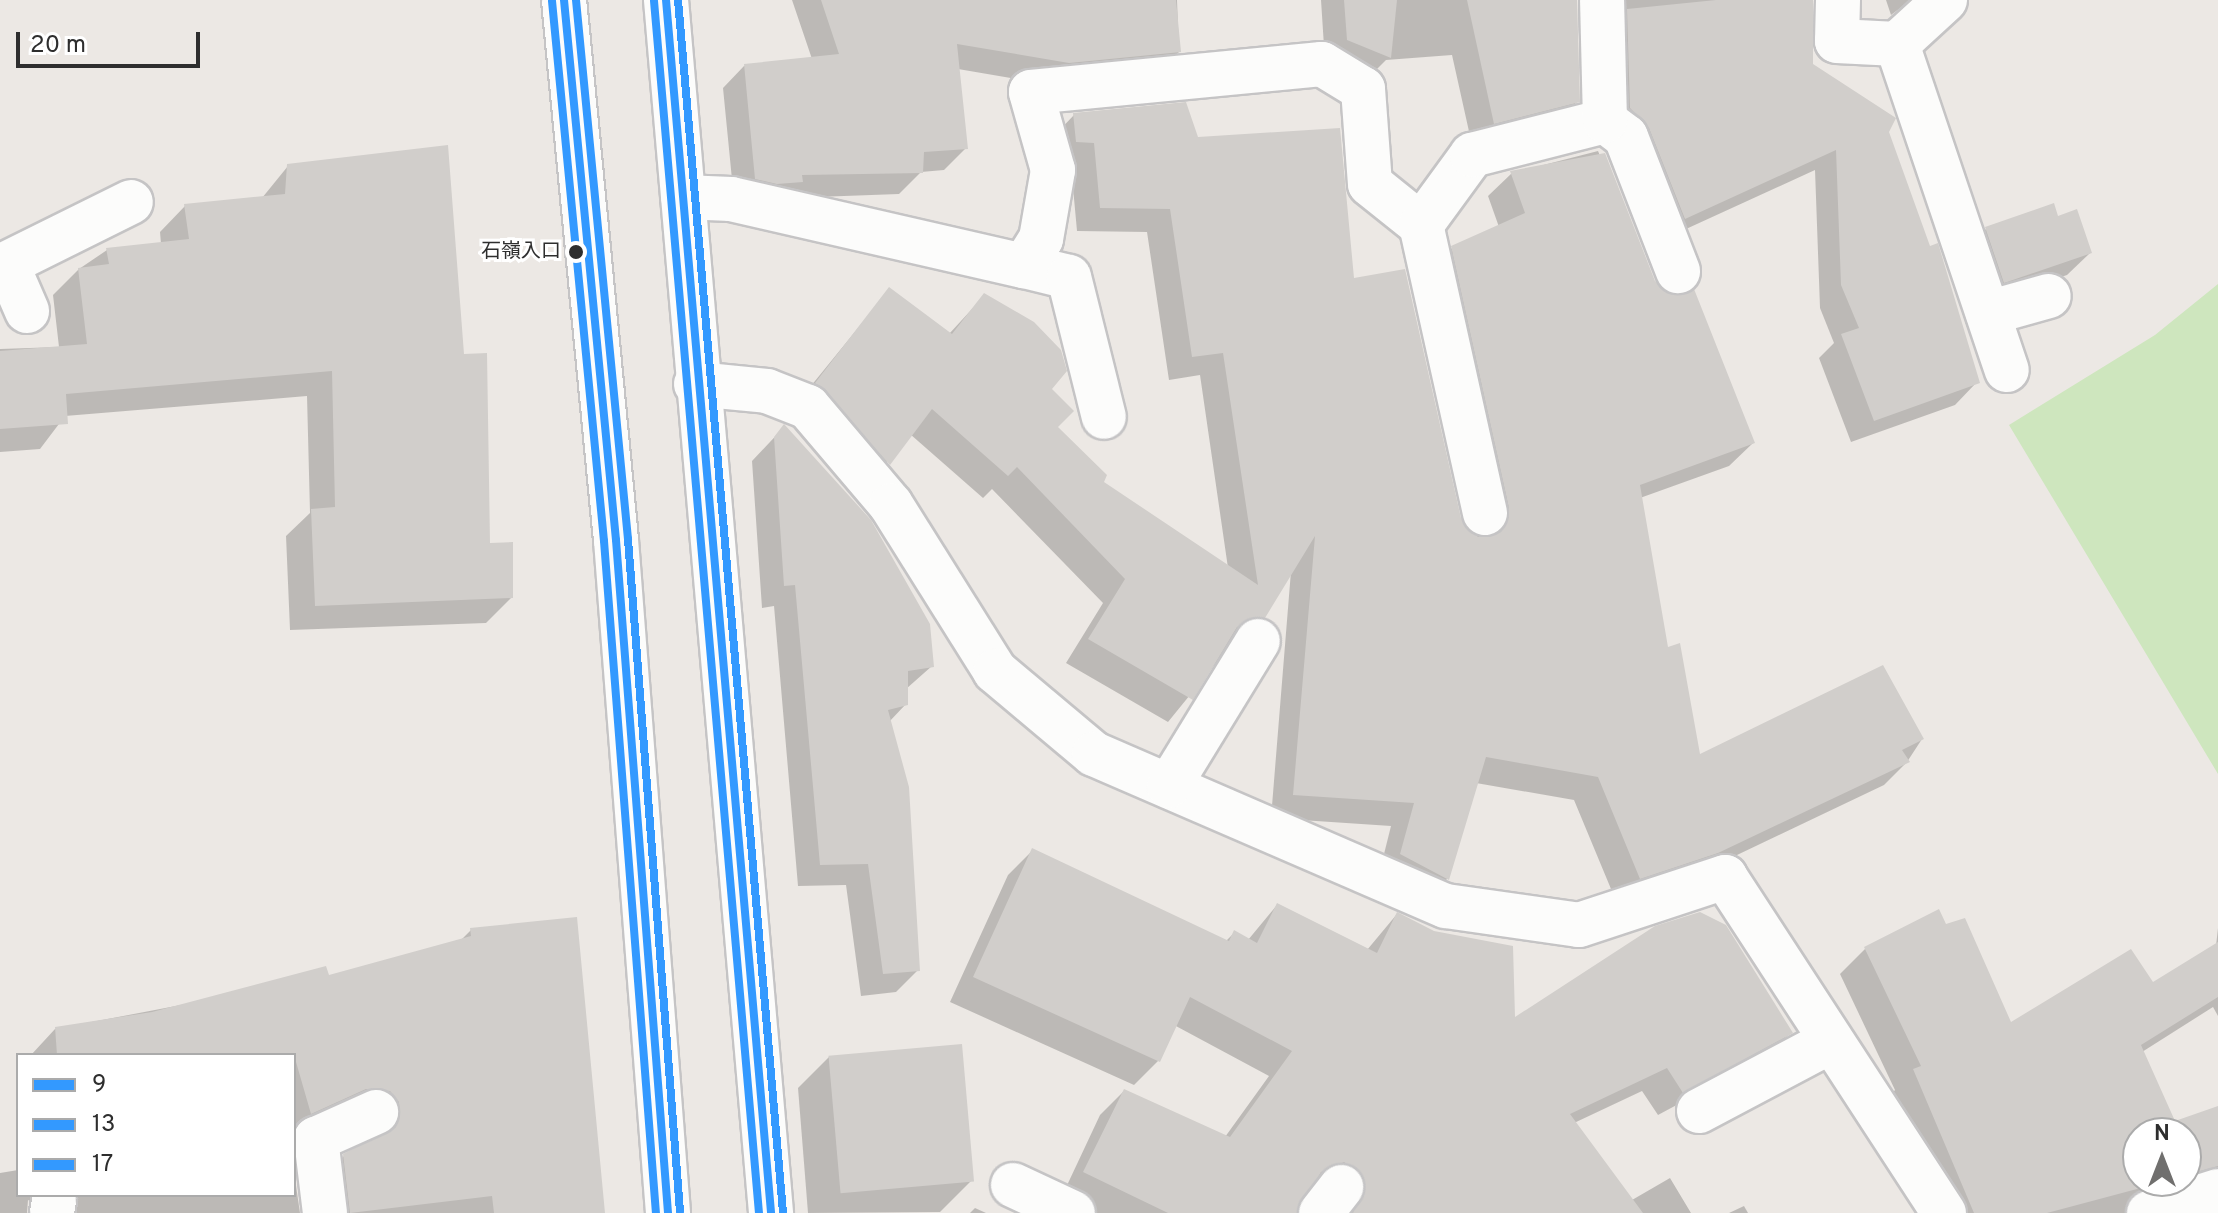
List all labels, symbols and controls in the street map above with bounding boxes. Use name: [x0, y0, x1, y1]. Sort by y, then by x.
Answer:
scale bar: [20, 16, 204, 66]
text: 20 m: [30, 31, 86, 61]
place label: 石嶺入口: [481, 240, 561, 264]
marker: 石嶺入口: [568, 244, 584, 260]
legend: [16, 1053, 296, 1197]
text: 9: [92, 1070, 106, 1100]
text: 13: [92, 1110, 115, 1140]
north arrow: [2122, 1117, 2202, 1197]
text: N: [2154, 1121, 2170, 1148]
text: 17: [92, 1150, 113, 1180]

